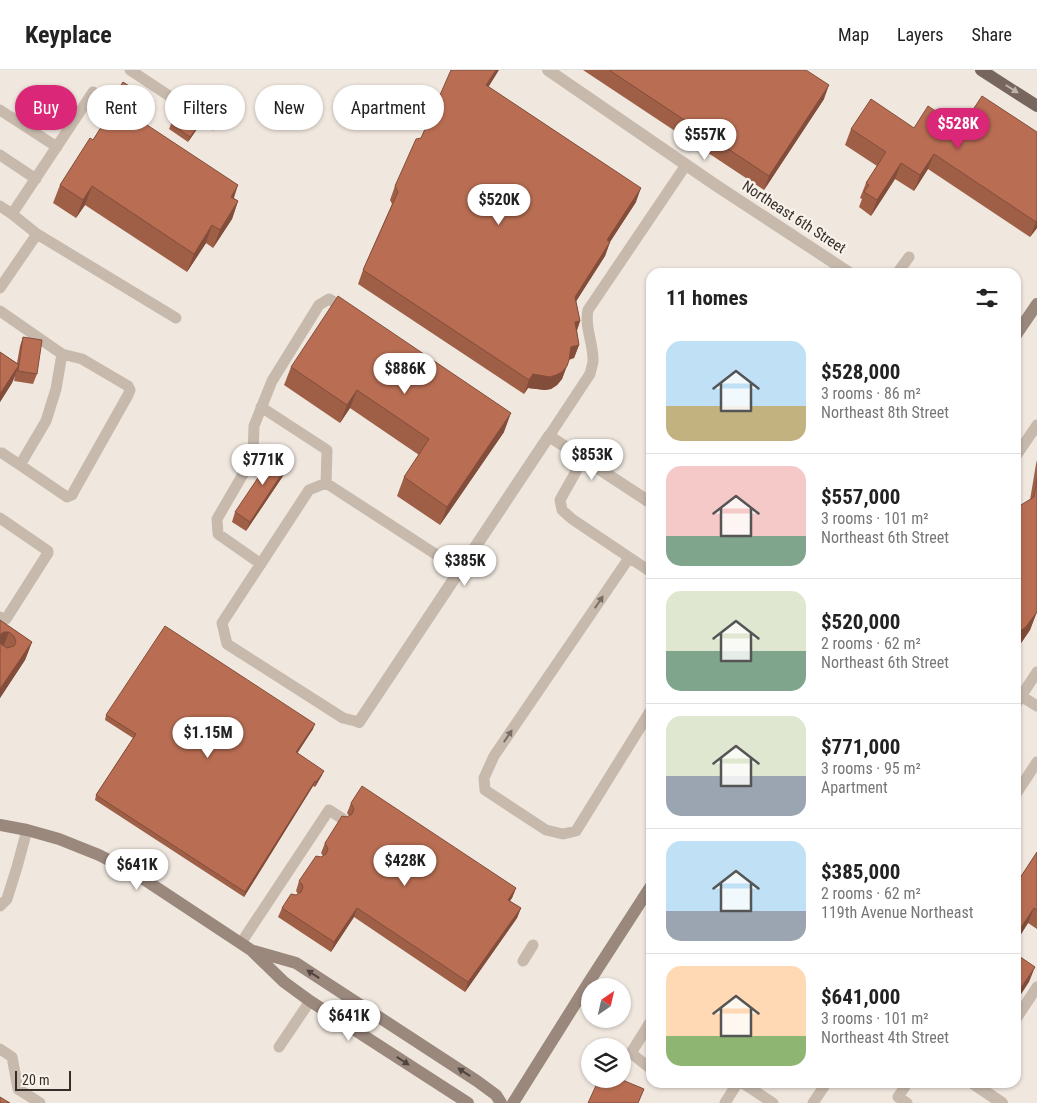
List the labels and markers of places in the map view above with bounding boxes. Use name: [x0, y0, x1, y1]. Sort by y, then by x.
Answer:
pin: $528K: [923, 108, 993, 150]
pin: $557K: [670, 118, 740, 161]
pin: $520K: [464, 184, 534, 226]
pin: $886K: [370, 352, 440, 395]
pin: $853K: [557, 438, 627, 481]
pin: $771K: [228, 444, 298, 486]
pin: $385K: [430, 544, 500, 587]
pin: $1.15M: [167, 716, 249, 759]
pin: $428K: [370, 844, 440, 887]
pin: $641K: [102, 848, 172, 891]
pin: $641K: [314, 1000, 384, 1042]

